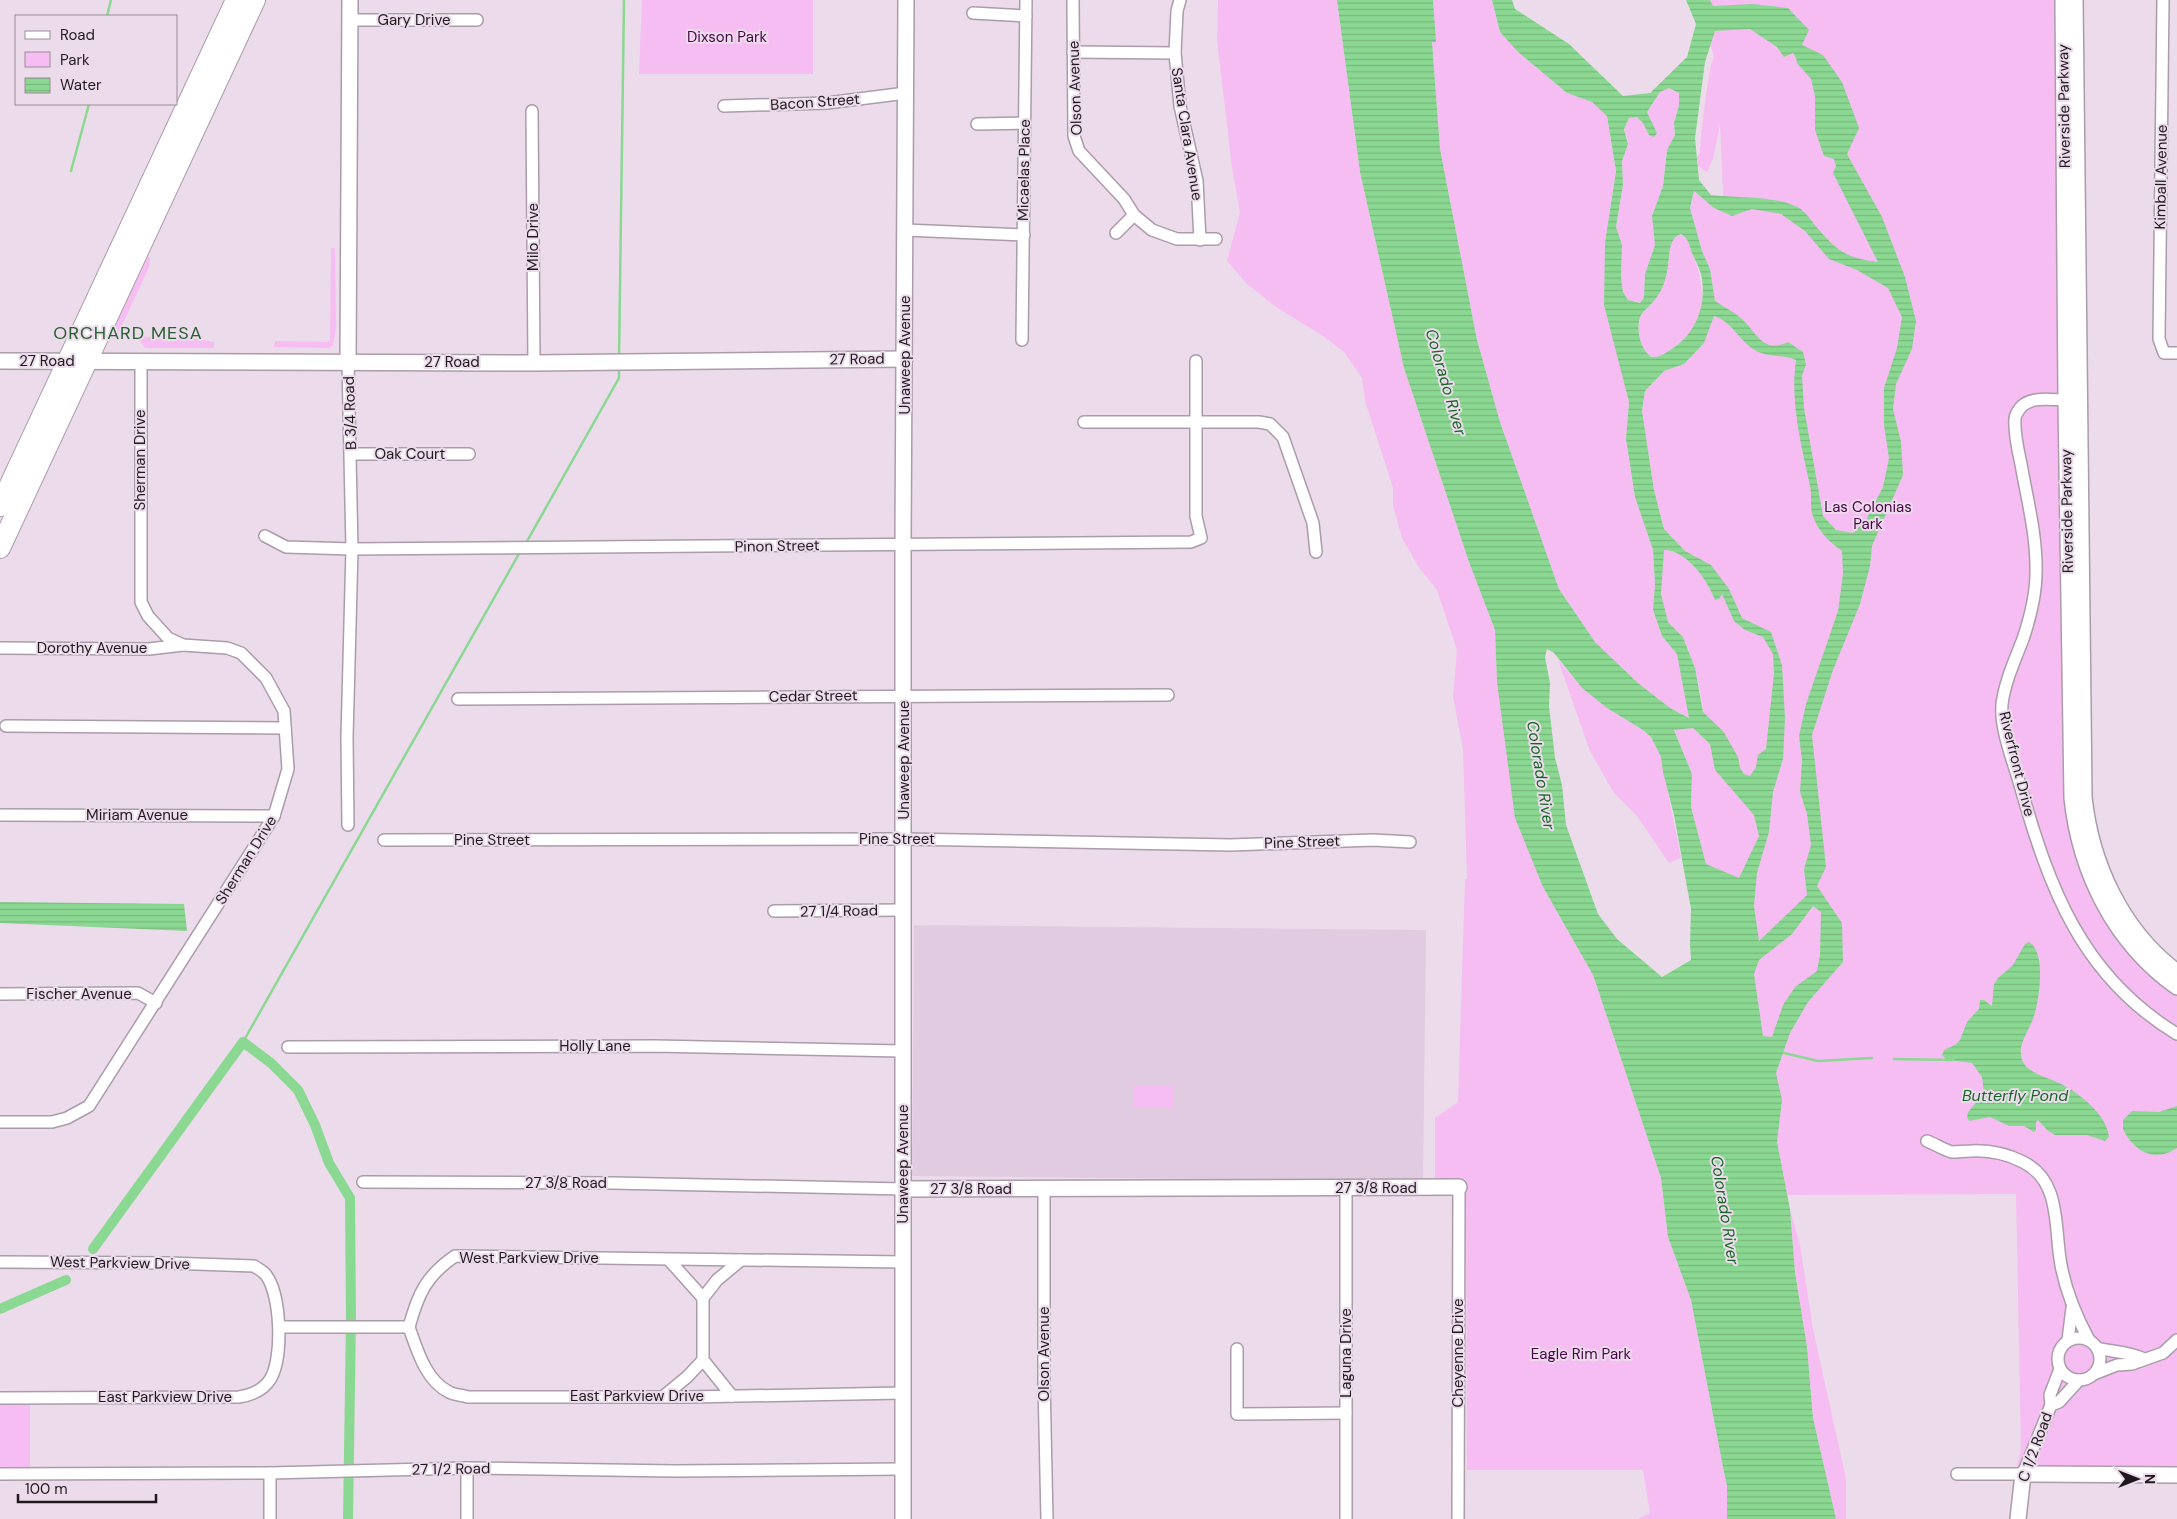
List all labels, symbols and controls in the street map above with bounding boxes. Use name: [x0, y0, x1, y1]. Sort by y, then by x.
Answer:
street label: Gary Drive: [378, 10, 450, 30]
legend: [15, 15, 178, 105]
text: Road: [60, 25, 95, 45]
park label: Dixson Park: [687, 27, 767, 47]
street label: Olson Avenue: [1063, 40, 1087, 136]
street label: Riverside Parkway: [2053, 43, 2075, 168]
text: Park: [60, 50, 90, 70]
street label: Santa Clara Avenue: [1167, 66, 1207, 202]
text: Water: [60, 75, 102, 95]
street label: Bacon Street: [770, 89, 861, 115]
street label: Micaelas Place: [1013, 119, 1035, 221]
street label: Kimball Avenue: [2150, 124, 2172, 230]
street label: Milo Drive: [523, 203, 543, 271]
street label: Unaweep Avenue: [895, 296, 915, 415]
district label: ORCHARD MESA: [53, 321, 203, 345]
water label: Colorado River: [1421, 326, 1472, 439]
street label: 27 Road: [829, 349, 885, 369]
street label: 27 Road: [19, 351, 75, 371]
street label: 27 Road: [424, 352, 480, 372]
street label: B 3/4 Road: [339, 376, 361, 450]
street label: Sherman Drive: [130, 409, 150, 511]
street label: Oak Court: [375, 444, 446, 464]
street label: Riverside Parkway: [2056, 448, 2078, 573]
park label: Las Colonias Park: [1824, 497, 1912, 534]
street label: Pinon Street: [734, 535, 820, 557]
street label: Dorothy Avenue: [37, 638, 147, 658]
street label: Cedar Street: [768, 685, 858, 707]
street label: Unaweep Avenue: [894, 701, 914, 820]
street label: Riverfront Drive: [1994, 709, 2040, 819]
water label: Colorado River: [1522, 719, 1560, 832]
street label: Miriam Avenue: [86, 805, 188, 825]
street label: Sherman Drive: [211, 812, 281, 908]
street label: Pine Street: [859, 829, 935, 849]
street label: Pine Street: [454, 830, 530, 850]
street label: Pine Street: [1264, 831, 1340, 853]
street label: 27 1/4 Road: [800, 900, 878, 922]
street label: Fischer Avenue: [26, 984, 132, 1004]
street label: Holly Lane: [559, 1036, 631, 1056]
water label: Butterfly Pond: [1962, 1085, 2069, 1106]
street label: Unaweep Avenue: [893, 1105, 913, 1224]
water label: Colorado River: [1706, 1154, 1744, 1267]
street label: 27 3/8 Road: [525, 1173, 607, 1193]
street label: 27 3/8 Road: [1335, 1178, 1417, 1198]
street label: 27 3/8 Road: [930, 1179, 1012, 1199]
street label: West Parkview Drive: [459, 1248, 599, 1268]
street label: West Parkview Drive: [50, 1252, 190, 1274]
street label: Cheyenne Drive: [1448, 1298, 1468, 1408]
street label: Olson Avenue: [1034, 1307, 1054, 1401]
street label: Laguna Drive: [1336, 1308, 1356, 1398]
park label: Eagle Rim Park: [1531, 1344, 1632, 1364]
street label: East Parkview Drive: [570, 1386, 704, 1406]
street label: East Parkview Drive: [98, 1387, 232, 1407]
street label: C 1/2 Road: [2013, 1409, 2057, 1485]
north arrow: [2112, 1454, 2162, 1504]
street label: 27 1/2 Road: [412, 1458, 490, 1480]
scale bar: [18, 1472, 155, 1504]
text: N: [2141, 1474, 2159, 1484]
text: 100 m: [25, 1479, 68, 1499]

